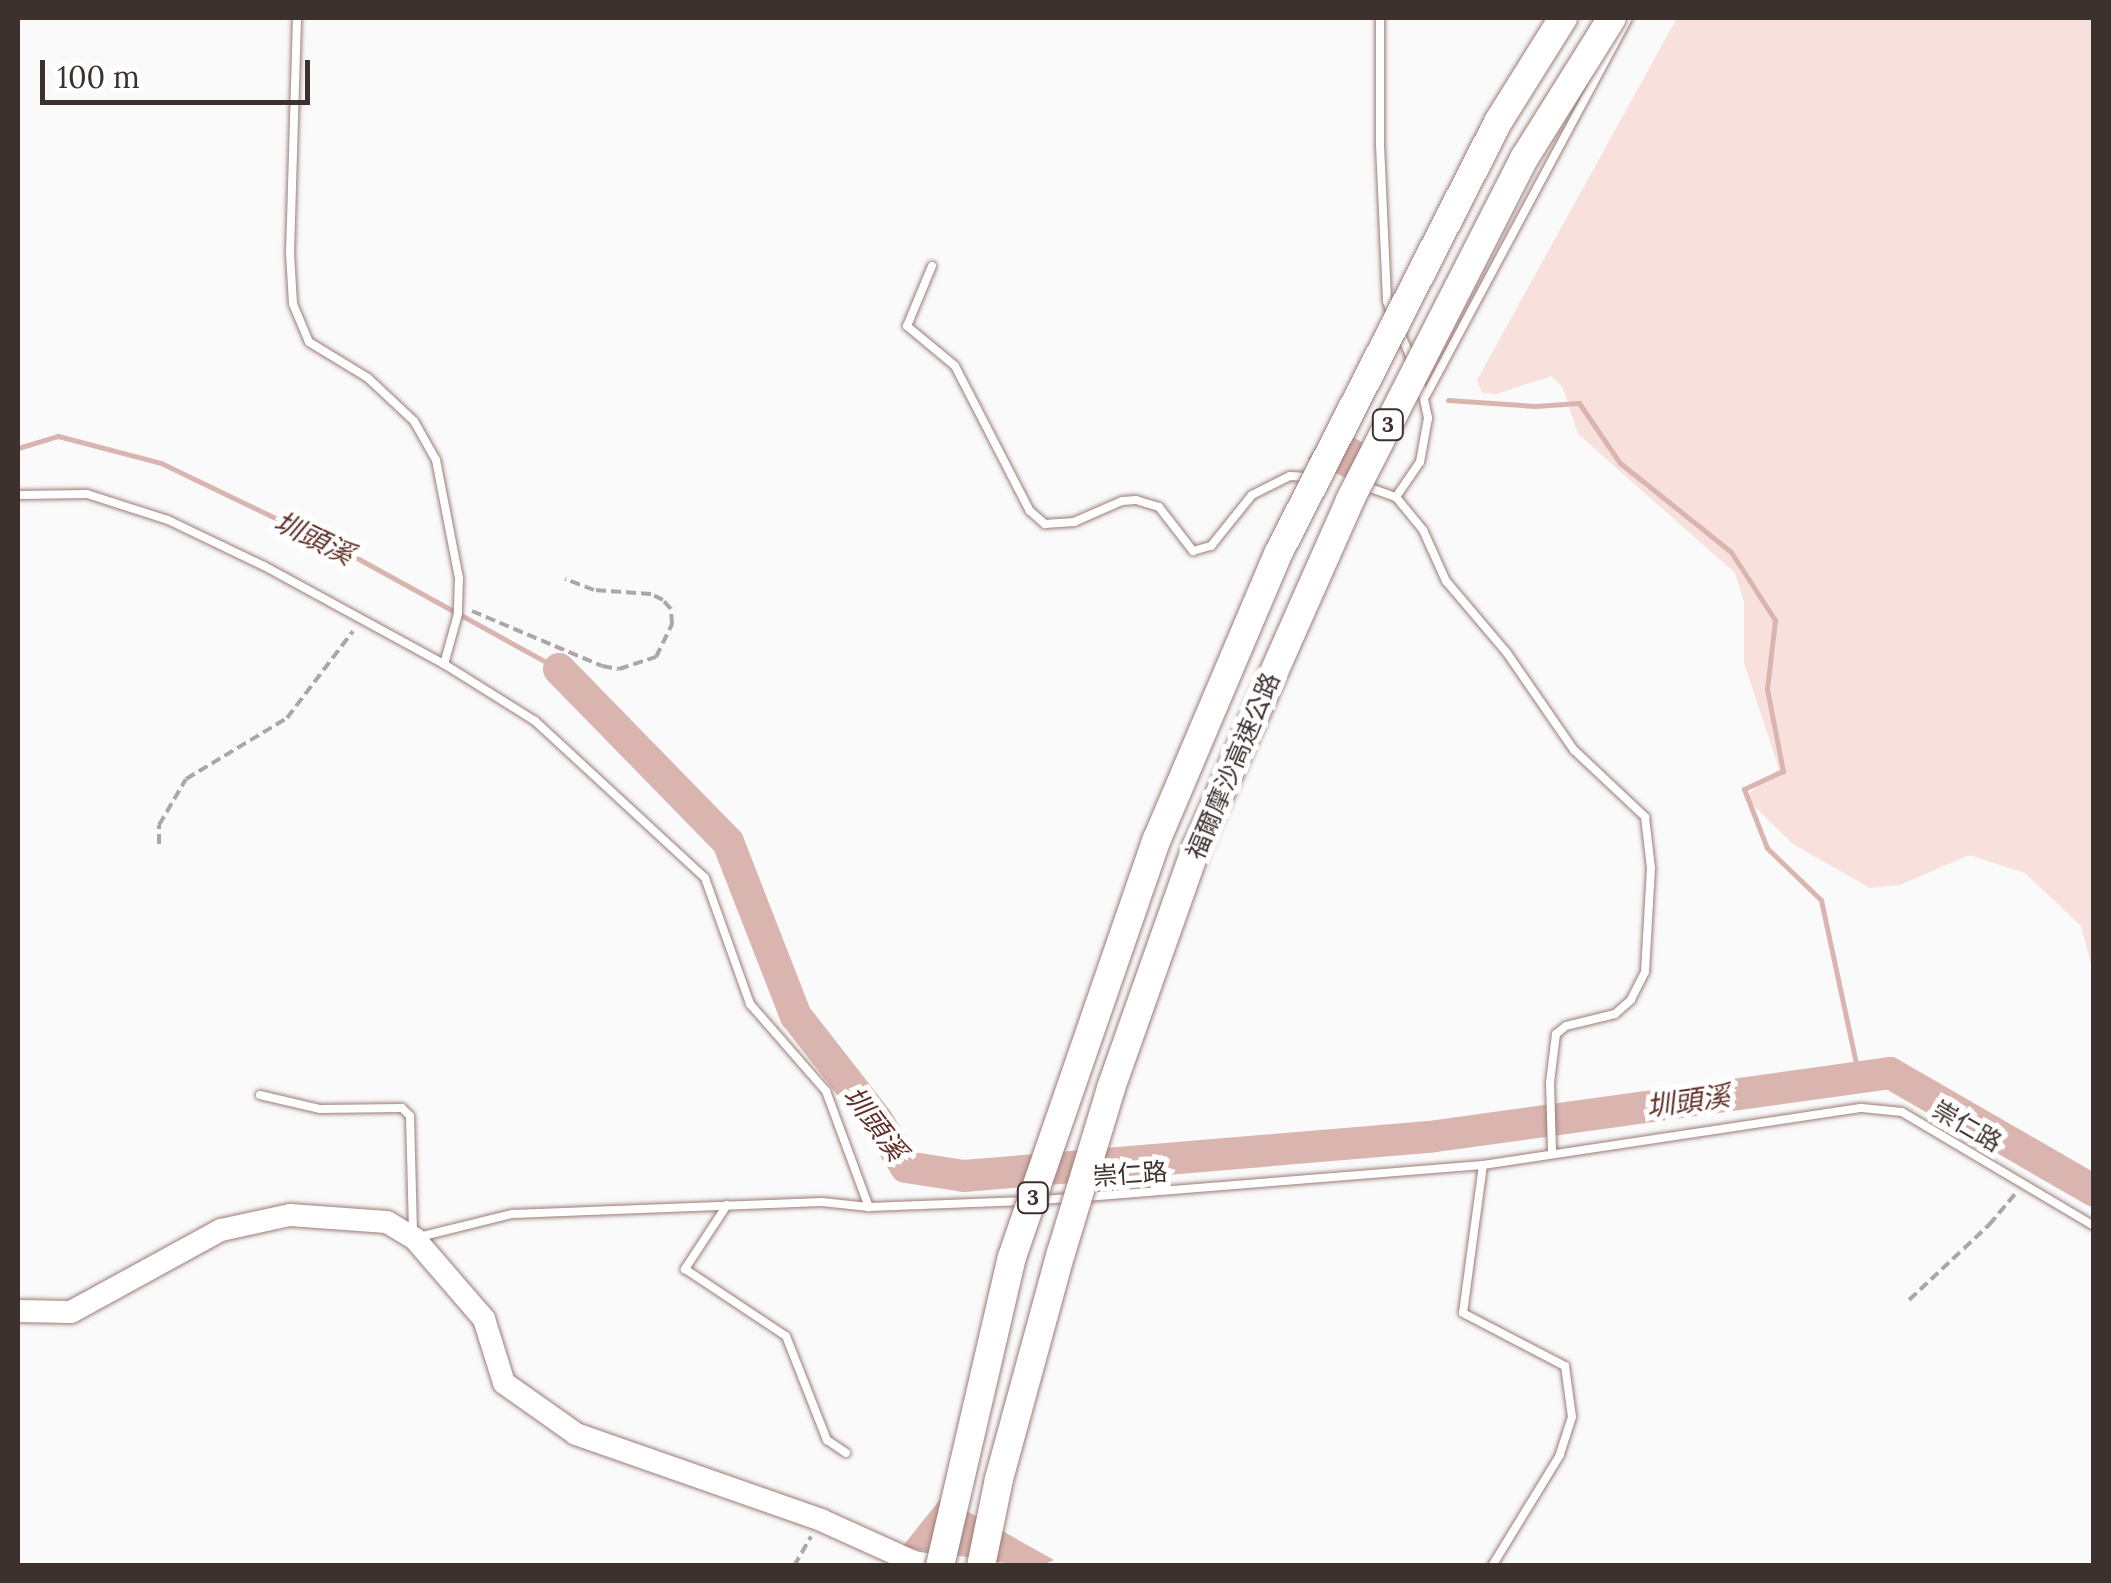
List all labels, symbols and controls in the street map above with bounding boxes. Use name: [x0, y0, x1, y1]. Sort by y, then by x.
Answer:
scale bar: [45, 40, 315, 102]
text: 100 m: [57, 58, 140, 96]
road number: 3: [1370, 408, 1406, 442]
water label: 圳頭溪: [269, 504, 359, 572]
street label: 福爾摩沙高速公路: [1180, 668, 1286, 864]
water label: 圳頭溪: [836, 1079, 914, 1167]
water label: 圳頭溪: [1644, 1079, 1732, 1123]
street label: 崇仁路: [1927, 1094, 2007, 1158]
street label: 崇仁路: [1092, 1156, 1168, 1192]
road number: 3: [1016, 1181, 1050, 1215]

